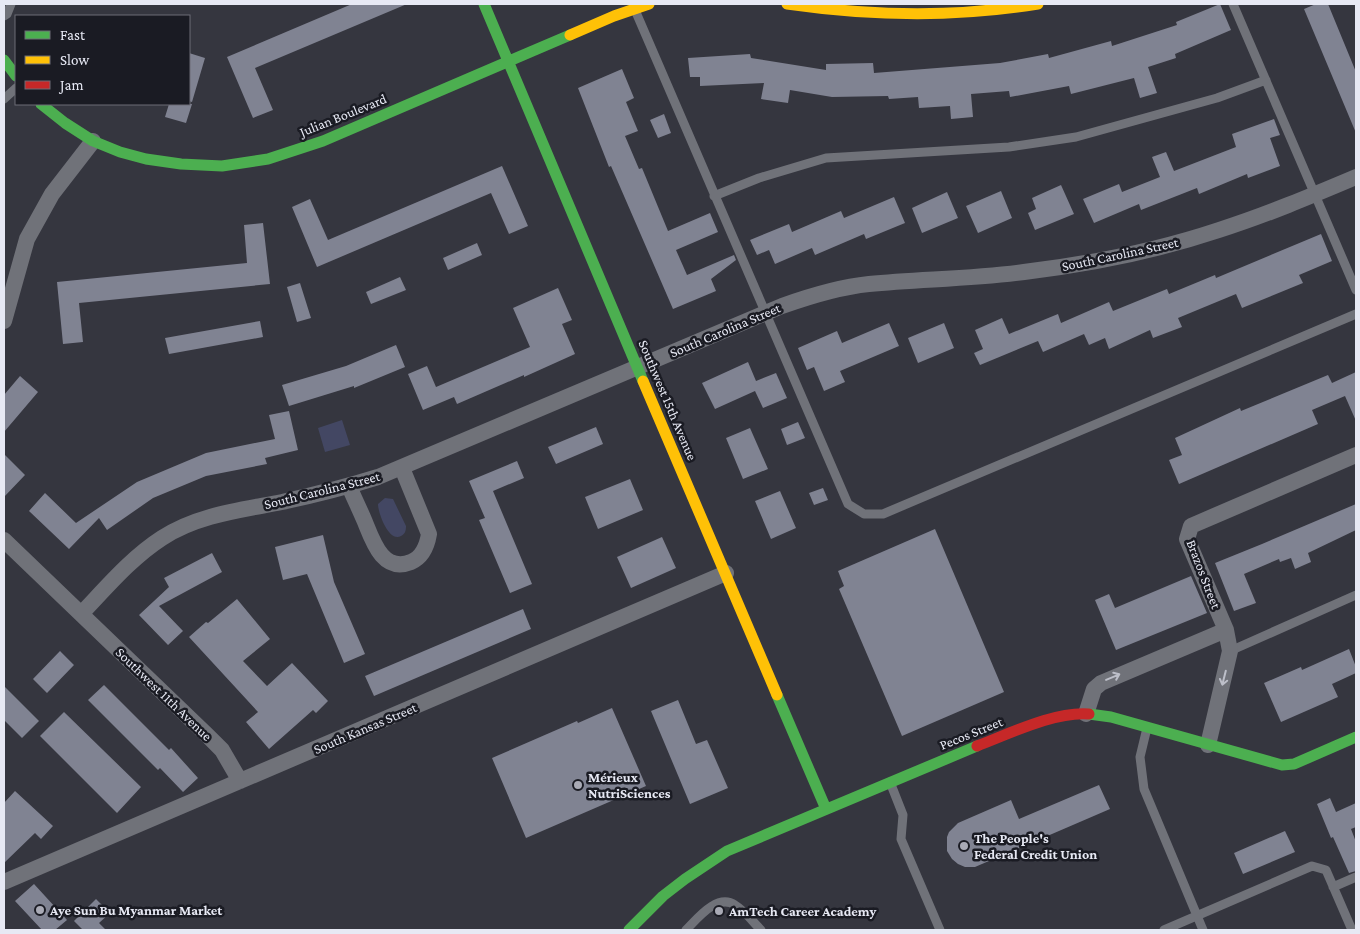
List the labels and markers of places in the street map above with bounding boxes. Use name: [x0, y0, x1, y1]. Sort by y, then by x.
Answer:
place label: Mérieux NutriSciences: [588, 769, 671, 801]
marker: Mérieux NutriSciences: [572, 779, 584, 791]
place label: The People's Federal Credit Union: [974, 830, 1097, 862]
marker: The People's Federal Credit Union: [958, 840, 970, 852]
place label: Aye Sun Bu Myanmar Market: [49, 902, 223, 918]
place label: AmTech Career Academy: [728, 903, 877, 919]
marker: Aye Sun Bu Myanmar Market: [34, 904, 46, 916]
marker: AmTech Career Academy: [713, 905, 725, 917]

